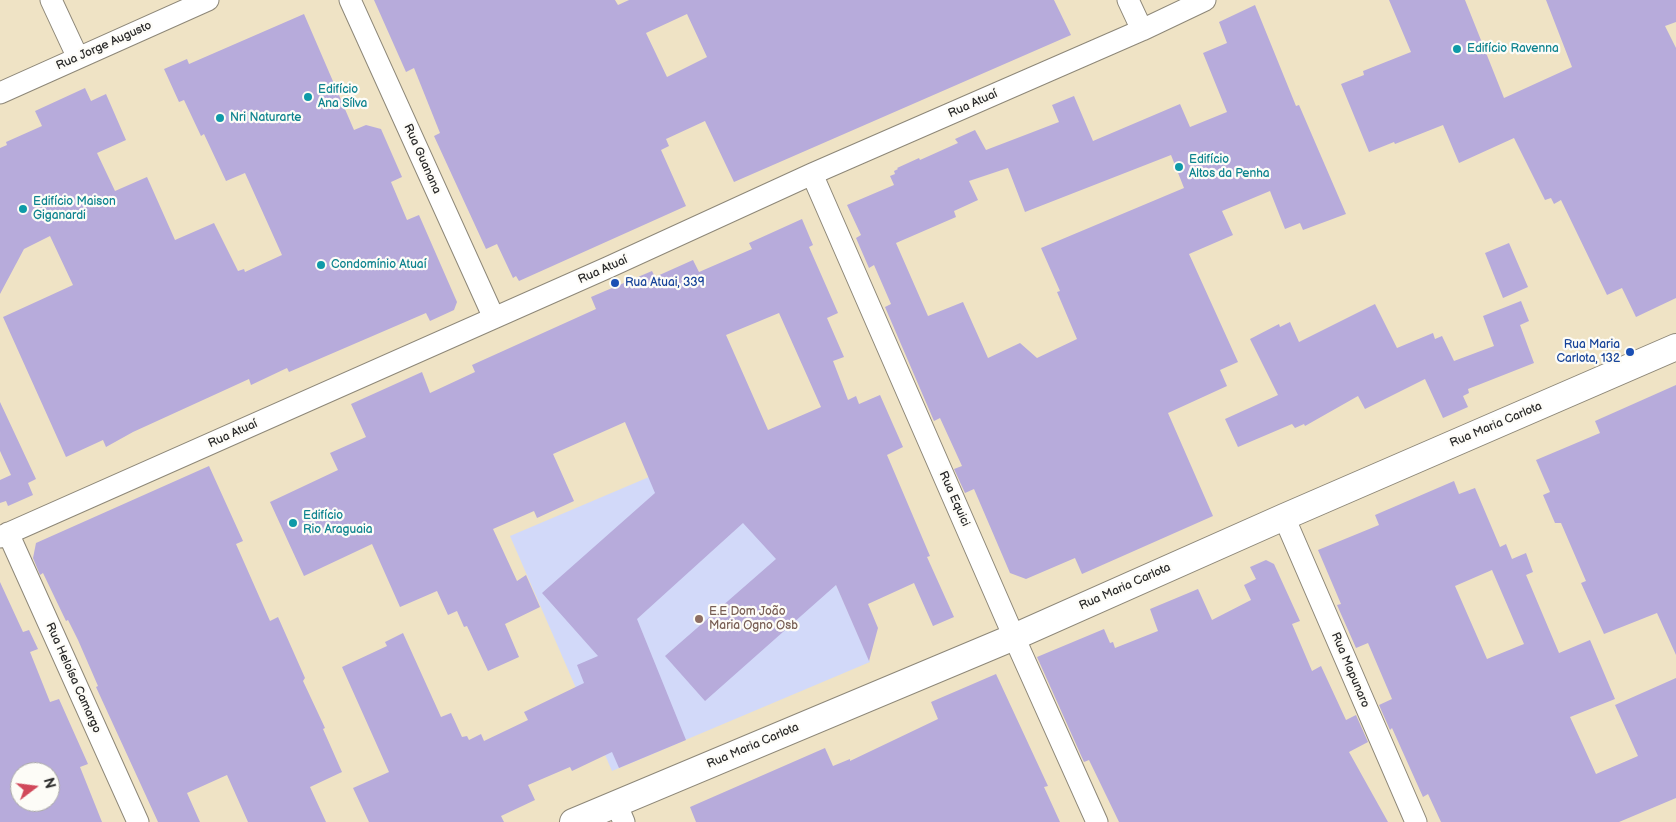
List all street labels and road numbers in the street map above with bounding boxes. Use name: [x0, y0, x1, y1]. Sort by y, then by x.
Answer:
street label: Rua Jorge Augusto: [54, 18, 154, 74]
street label: Rua Atuaí: [946, 87, 1000, 121]
street label: Rua Guanana: [400, 122, 444, 196]
street label: Rua Atuaí: [576, 253, 630, 287]
street label: Rua Maria Carlota: [1448, 399, 1544, 451]
street label: Rua Atuaí: [206, 417, 260, 451]
street label: Rua Equici: [935, 469, 973, 529]
street label: Rua Maria Carlota: [1077, 560, 1173, 614]
street label: Rua Heloísa Camargo: [42, 621, 104, 735]
street label: Rua Mapunaro: [1328, 630, 1372, 710]
street label: Rua Maria Carlota: [705, 720, 801, 772]

